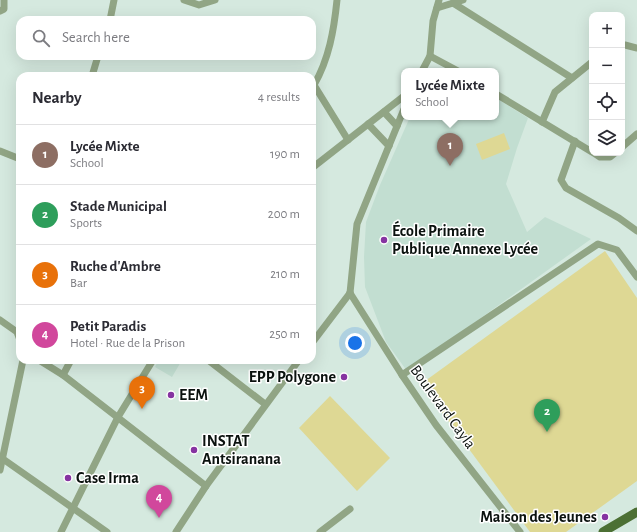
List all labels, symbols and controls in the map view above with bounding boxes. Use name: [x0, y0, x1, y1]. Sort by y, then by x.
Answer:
map controls: [589, 12, 625, 156]
button: +: [589, 12, 625, 48]
search box: [16, 16, 316, 60]
icon: search: [30, 27, 52, 49]
text: Search here: [62, 30, 130, 45]
button: −: [589, 48, 625, 84]
popup: [401, 68, 499, 120]
text: Lycée Mixte: [415, 78, 485, 93]
button: locate: [589, 84, 625, 120]
text: Nearby: [32, 89, 82, 106]
text: 4 results: [258, 91, 300, 104]
text: School: [415, 96, 449, 109]
button: layers: [589, 120, 625, 156]
pin: 1: [437, 133, 463, 166]
text: Lycée Mixte: [70, 139, 140, 154]
text: 1: [43, 148, 47, 161]
text: 190 m: [270, 148, 300, 161]
text: School: [70, 157, 104, 170]
text: Stade Municipal: [70, 199, 167, 214]
text: 2: [42, 208, 48, 221]
text: 200 m: [268, 208, 300, 221]
text: Sports: [70, 217, 102, 230]
place label: École Primaire Publique Annexe Lycée: [392, 220, 539, 258]
marker: École Primaire Publique Annexe Lycée: [379, 235, 389, 245]
text: Ruche d'Ambre: [70, 259, 161, 274]
text: 3: [42, 268, 48, 281]
text: 210 m: [270, 268, 300, 281]
text: Bar: [70, 277, 87, 290]
text: Petit Paradis: [70, 319, 146, 334]
text: 4: [42, 328, 48, 341]
text: 250 m: [269, 328, 300, 341]
your location: [345, 333, 365, 353]
text: Hotel · Rue de la Prison: [70, 337, 185, 350]
street label: Boulevard Cayla: [407, 362, 479, 452]
place label: EPP Polygone: [249, 369, 336, 386]
marker: EPP Polygone: [339, 372, 349, 382]
pin: 3: [129, 376, 155, 409]
place label: EEM: [179, 387, 208, 403]
marker: EEM: [166, 390, 176, 400]
pin: 2: [534, 399, 560, 432]
place label: INSTAT Antsiranana: [202, 433, 281, 467]
marker: INSTAT Antsiranana: [189, 445, 199, 455]
place label: Case Irma: [76, 470, 139, 486]
marker: Case Irma: [63, 473, 73, 483]
pin: 4: [146, 485, 172, 518]
place label: Maison des Jeunes: [480, 509, 597, 525]
marker: Maison des Jeunes: [600, 512, 610, 522]

